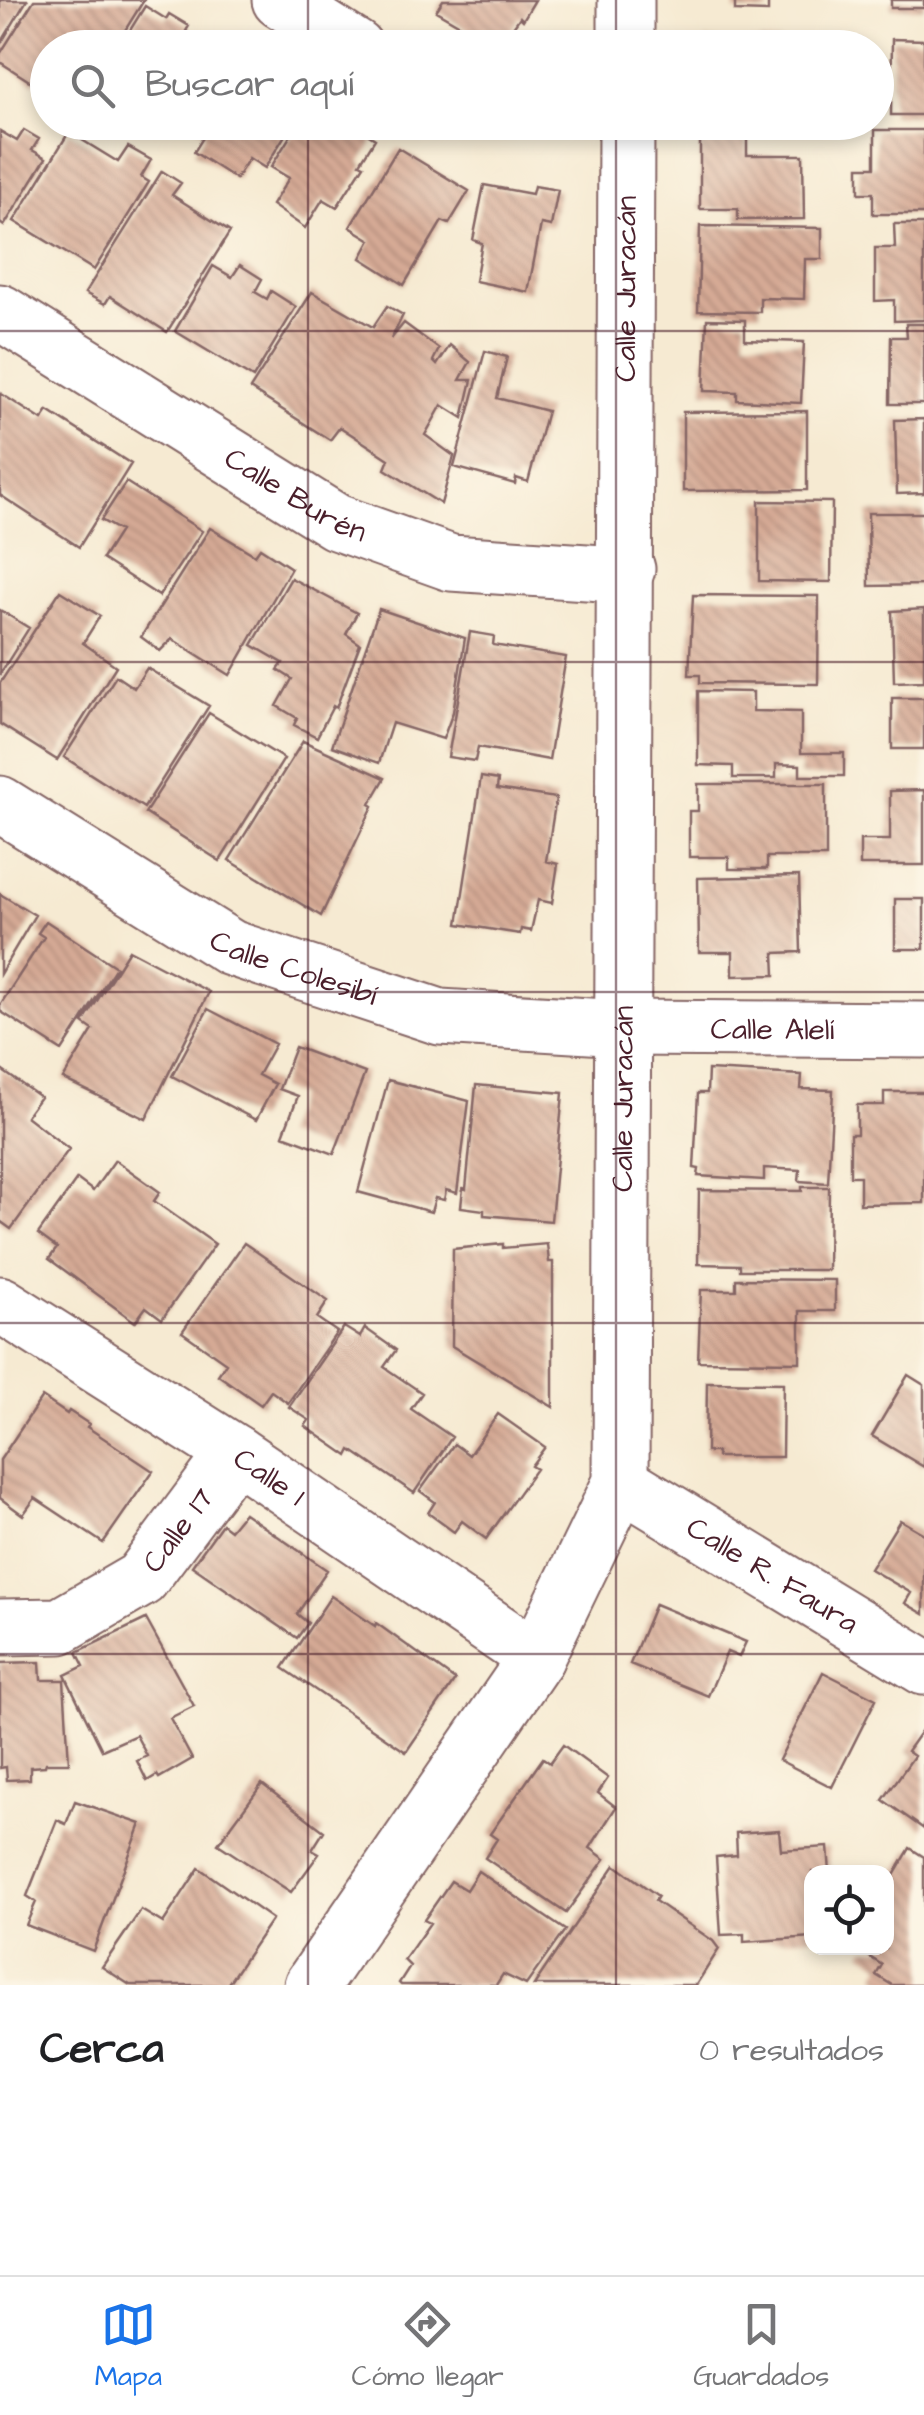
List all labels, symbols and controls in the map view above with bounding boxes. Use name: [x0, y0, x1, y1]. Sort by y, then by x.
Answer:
search box: [30, 30, 894, 140]
icon: search: [65, 58, 120, 113]
text: Buscar aquí: [145, 59, 354, 111]
street label: Calle Juracán: [605, 196, 648, 382]
street label: Calle Burén: [216, 437, 372, 553]
street label: Calle Colesibí: [201, 920, 383, 1017]
street label: Calle Juracán: [602, 1006, 645, 1192]
street label: Calle Alelí: [710, 1009, 835, 1051]
street label: Calle 1: [225, 1438, 313, 1517]
street label: Calle 17: [133, 1479, 224, 1582]
street label: Calle R. Faura: [678, 1507, 867, 1644]
map controls: [804, 1865, 894, 1955]
button: locate: [804, 1865, 894, 1955]
text: Cerca: [40, 2021, 164, 2079]
text: 0 resultados: [699, 2028, 884, 2073]
tab: Mapa: [95, 2297, 162, 2396]
tab: Cómo llegar: [351, 2297, 504, 2396]
tab: Guardados: [693, 2297, 829, 2396]

